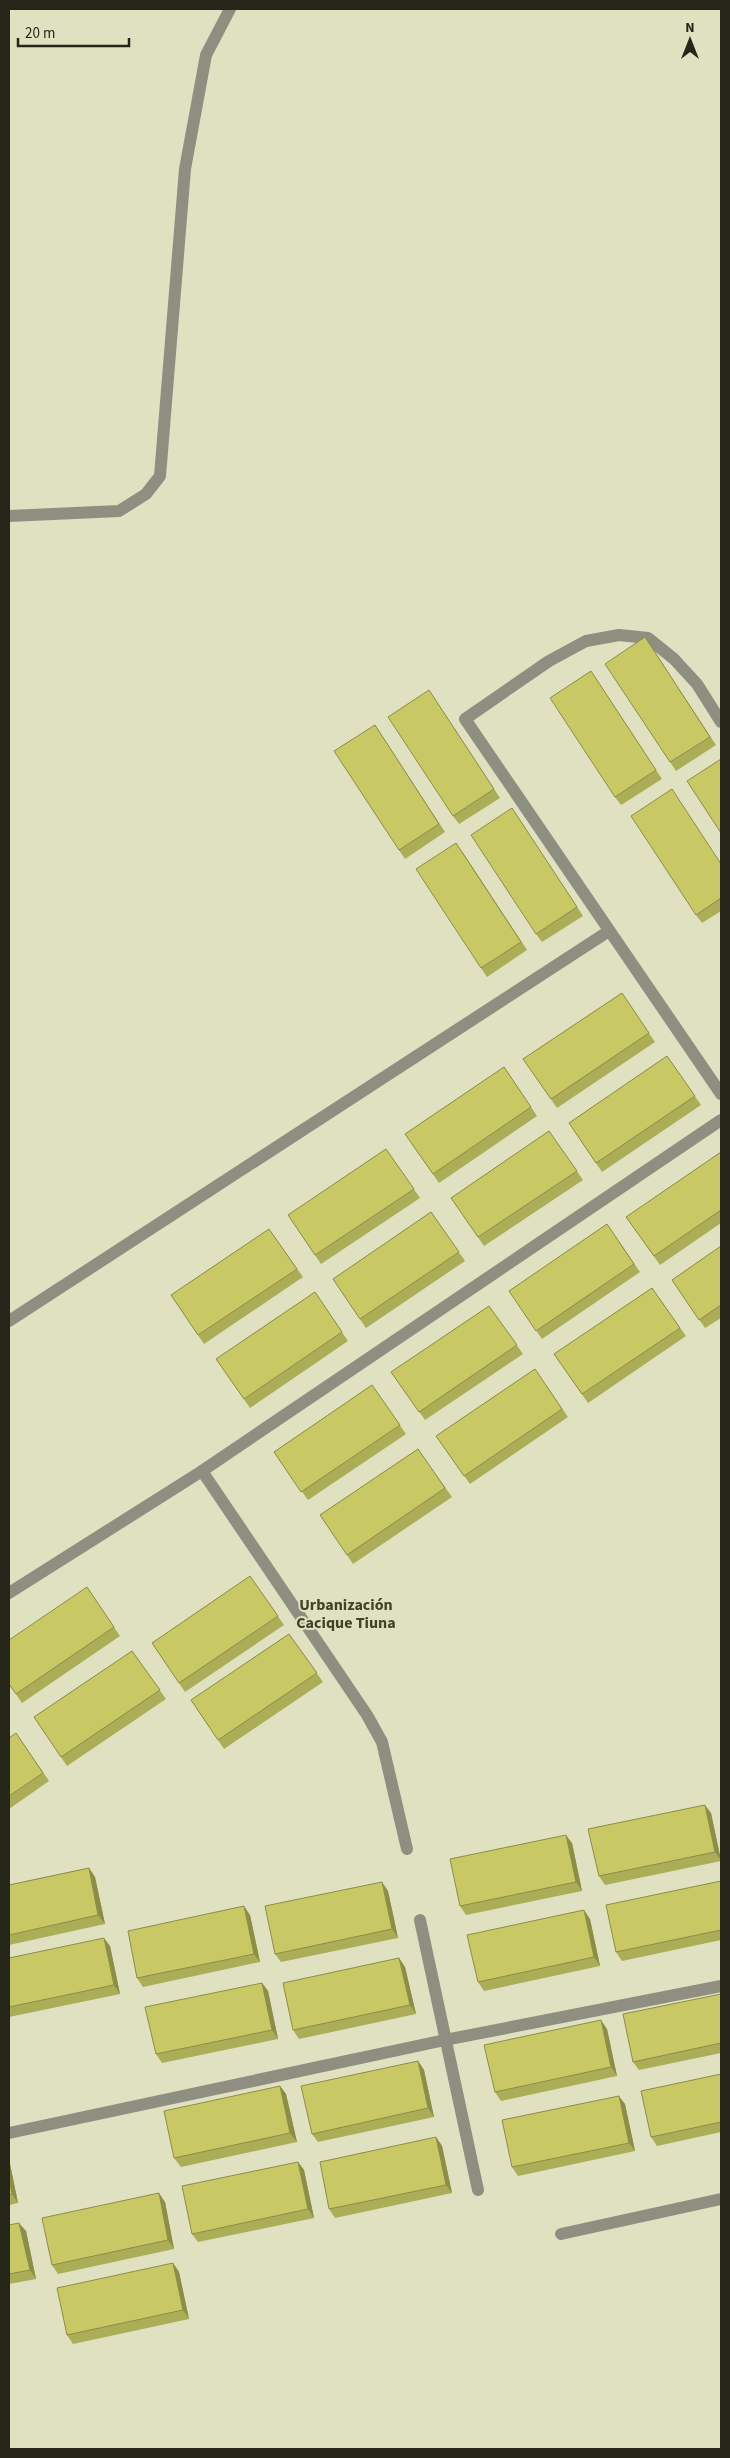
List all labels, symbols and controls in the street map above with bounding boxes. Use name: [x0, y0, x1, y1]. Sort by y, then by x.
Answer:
scale bar: [18, 15, 129, 47]
north arrow: [665, 15, 715, 65]
text: N: [685, 18, 695, 38]
text: 20 m: [25, 23, 55, 44]
district label: Urbanización Cacique Tiuna: [296, 1594, 396, 1634]

